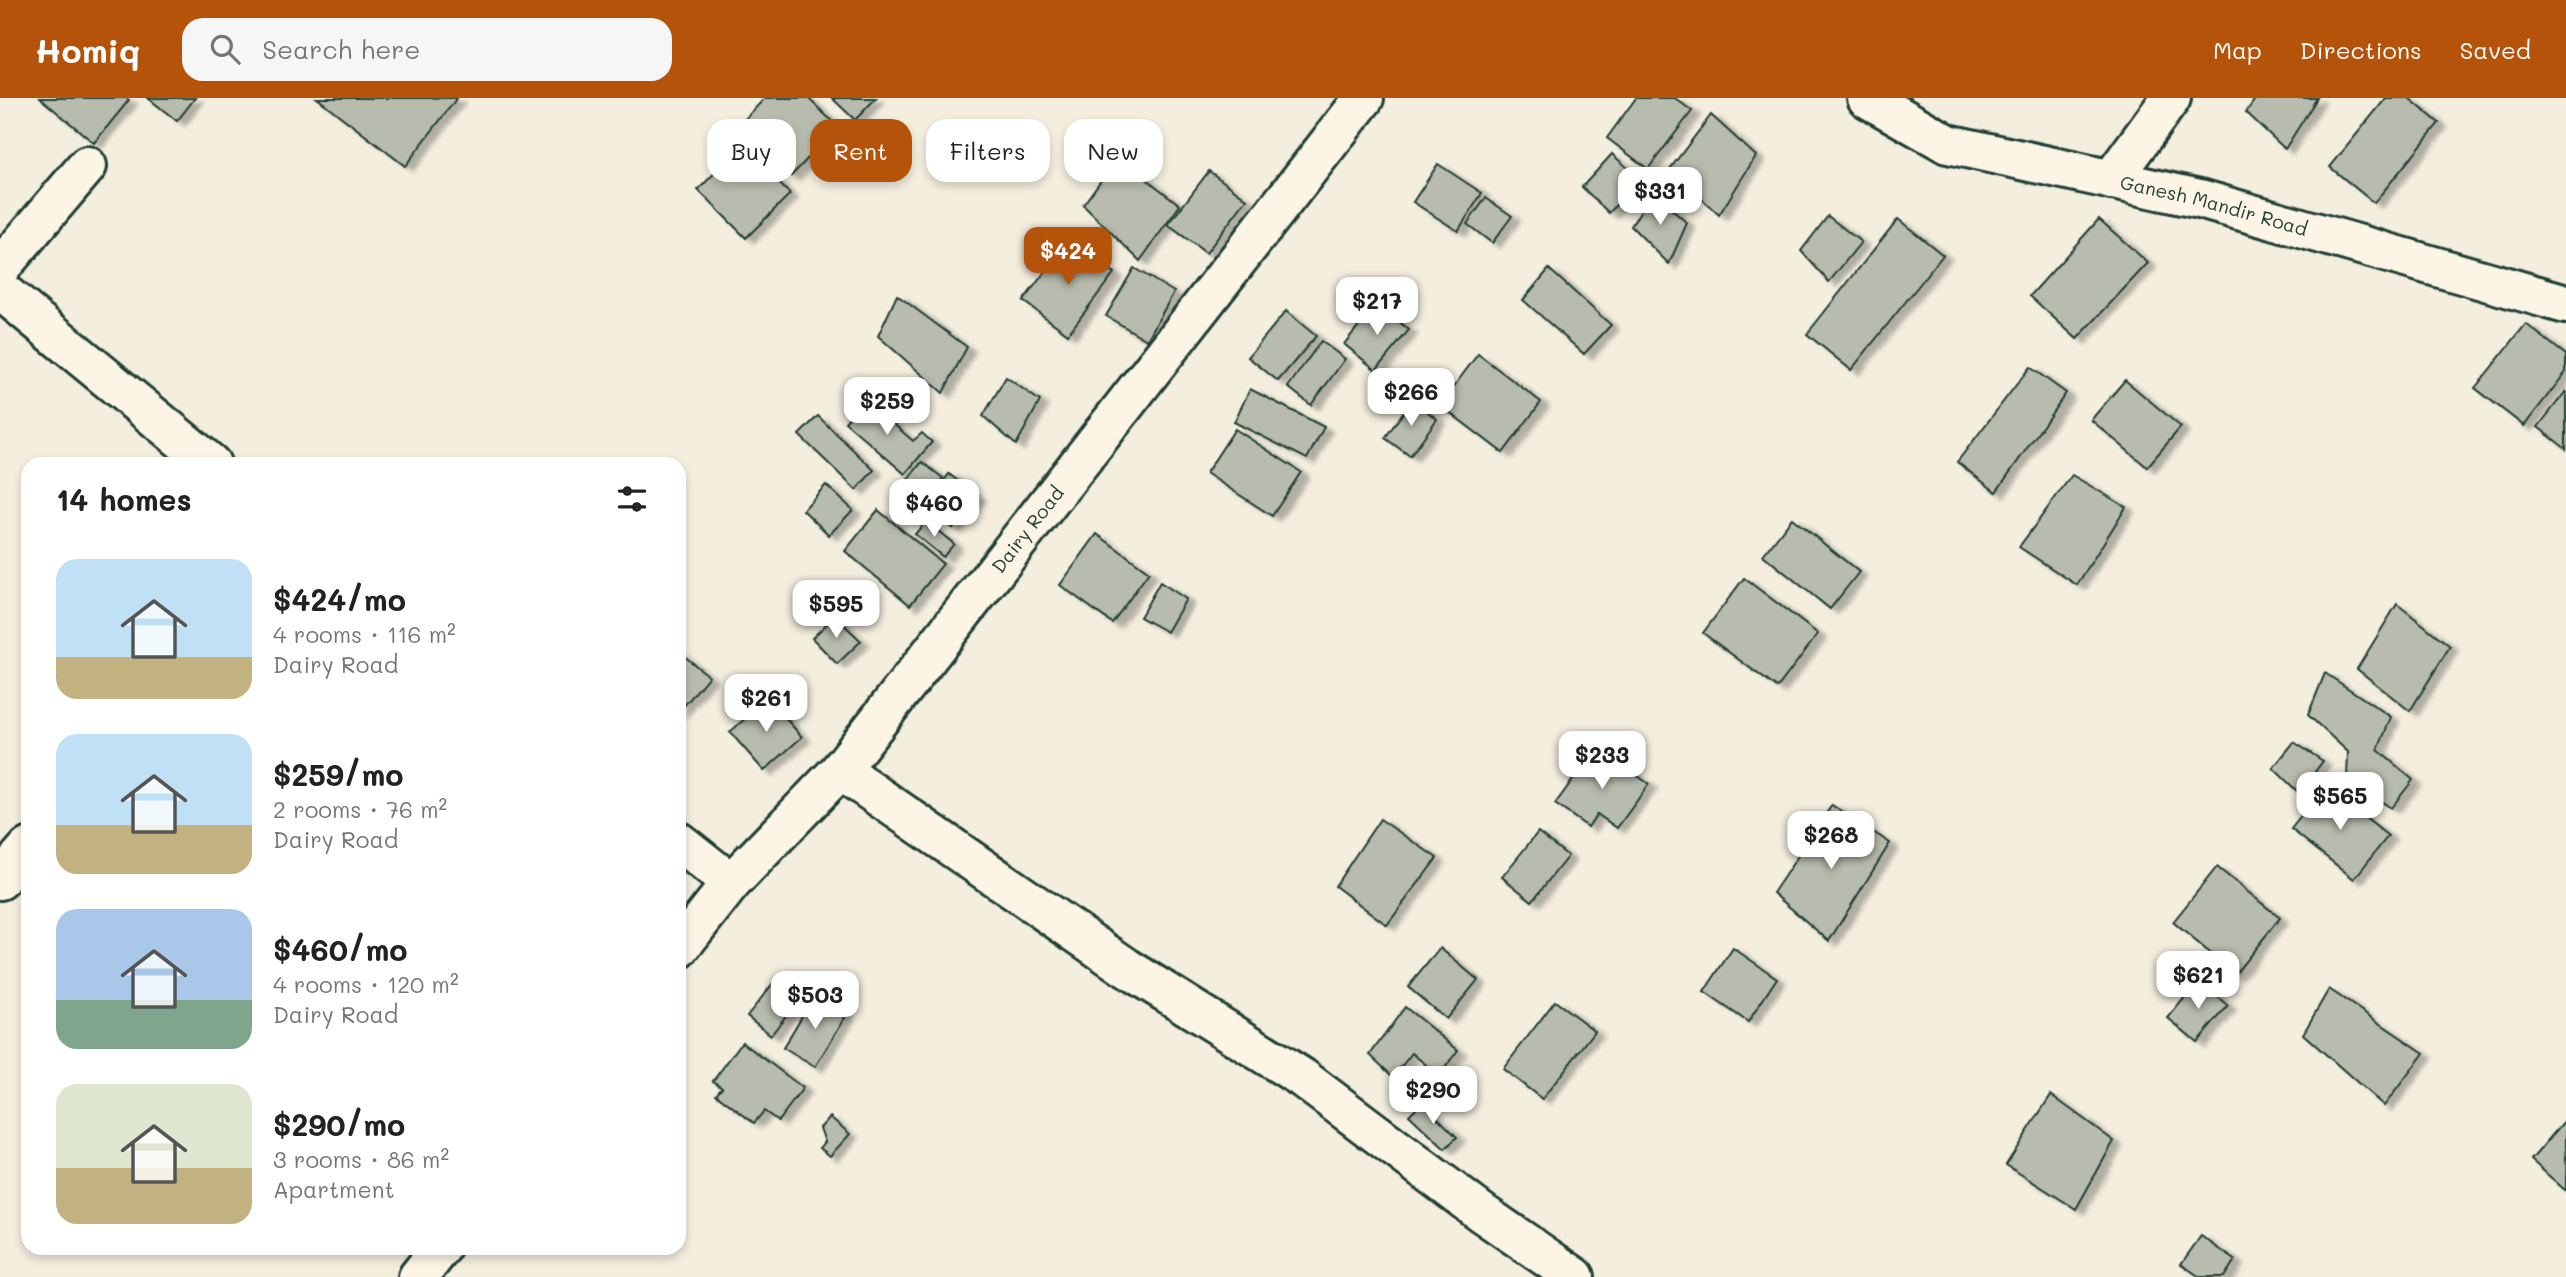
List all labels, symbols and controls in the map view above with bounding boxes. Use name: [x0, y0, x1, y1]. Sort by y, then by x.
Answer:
search box: [182, 18, 672, 81]
text: Homiq: [35, 28, 140, 71]
icon: search: [206, 30, 244, 68]
text: Search here: [262, 32, 420, 66]
text: Map: [2213, 34, 2262, 65]
text: Directions: [2300, 34, 2422, 65]
text: Saved: [2460, 34, 2531, 65]
chip: Buy: [707, 119, 796, 182]
chip: Rent: [810, 119, 912, 182]
chip: Filters: [926, 119, 1050, 182]
chip: New: [1064, 119, 1163, 182]
pin: $331: [1619, 167, 1701, 227]
street label: Ganesh Mandir Road: [2118, 169, 2311, 241]
text: $331: [1634, 175, 1686, 205]
pin: $424: [1027, 228, 1109, 287]
text: $424: [1040, 235, 1096, 265]
pin: $217: [1336, 278, 1418, 337]
text: $217: [1352, 285, 1402, 315]
pin: $266: [1370, 368, 1452, 428]
text: $266: [1384, 376, 1438, 406]
pin: $259: [846, 378, 928, 437]
text: $259: [860, 385, 914, 415]
text: 14 homes: [56, 479, 192, 519]
icon: filters: [613, 480, 651, 518]
pin: $460: [893, 480, 975, 539]
street label: Dairy Road: [985, 481, 1069, 578]
text: $460: [905, 487, 963, 517]
text: $424/mo: [273, 579, 406, 619]
pin: $595: [795, 580, 877, 640]
icon: home: [112, 587, 196, 671]
text: $595: [809, 588, 863, 618]
text: 4 rooms · 116 m²: [273, 619, 456, 649]
text: Dairy Road: [273, 649, 398, 679]
pin: $261: [725, 674, 807, 734]
text: $261: [740, 682, 792, 712]
pin: $233: [1561, 732, 1643, 791]
text: $233: [1575, 739, 1629, 769]
text: $259/mo: [273, 754, 403, 794]
icon: home: [112, 762, 196, 846]
pin: $565: [2299, 772, 2381, 832]
text: $565: [2313, 780, 2368, 810]
text: 2 rooms · 76 m²: [273, 794, 447, 824]
pin: $268: [1790, 812, 1872, 871]
text: $268: [1803, 819, 1859, 849]
text: Dairy Road: [273, 824, 398, 854]
text: $460/mo: [273, 929, 408, 969]
icon: home: [112, 937, 196, 1021]
pin: $621: [2157, 951, 2239, 1011]
text: $621: [2172, 959, 2224, 989]
text: 4 rooms · 120 m²: [273, 969, 459, 999]
pin: $503: [774, 972, 856, 1031]
text: $503: [787, 979, 843, 1009]
text: Dairy Road: [273, 999, 398, 1029]
pin: $290: [1392, 1066, 1474, 1126]
text: $290: [1405, 1074, 1461, 1104]
text: $290/mo: [273, 1104, 405, 1144]
icon: home: [112, 1112, 196, 1196]
text: 3 rooms · 86 m²: [273, 1144, 449, 1174]
text: Apartment: [273, 1174, 395, 1204]

